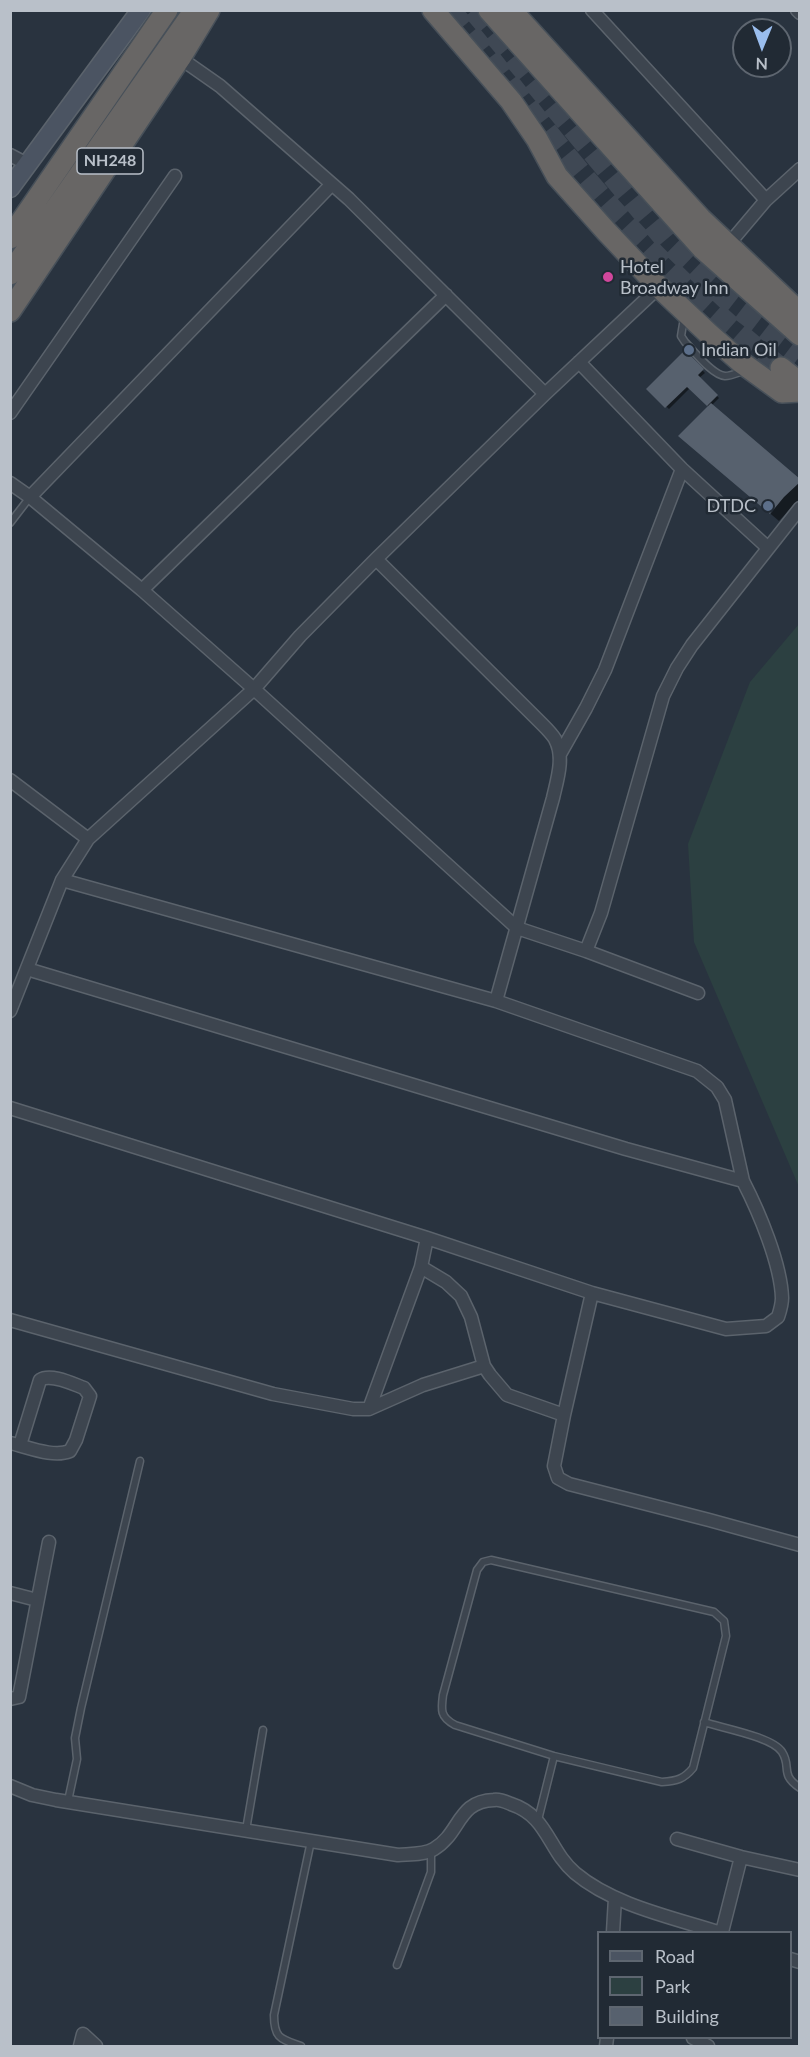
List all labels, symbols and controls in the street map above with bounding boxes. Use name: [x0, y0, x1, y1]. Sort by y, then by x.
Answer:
north arrow: [732, 18, 792, 78]
text: N: [755, 55, 768, 74]
road number: NH248: [77, 148, 143, 174]
place label: Hotel Broadway Inn: [620, 256, 728, 298]
marker: Hotel Broadway Inn: [601, 270, 615, 284]
place label: Indian Oil: [701, 339, 777, 361]
marker: Indian Oil: [682, 343, 696, 357]
place label: DTDC: [707, 495, 756, 517]
marker: DTDC: [761, 499, 775, 513]
legend: [597, 1931, 792, 2039]
text: Road: [655, 1945, 695, 1967]
text: Park: [655, 1975, 690, 1997]
text: Building: [655, 2005, 719, 2027]

